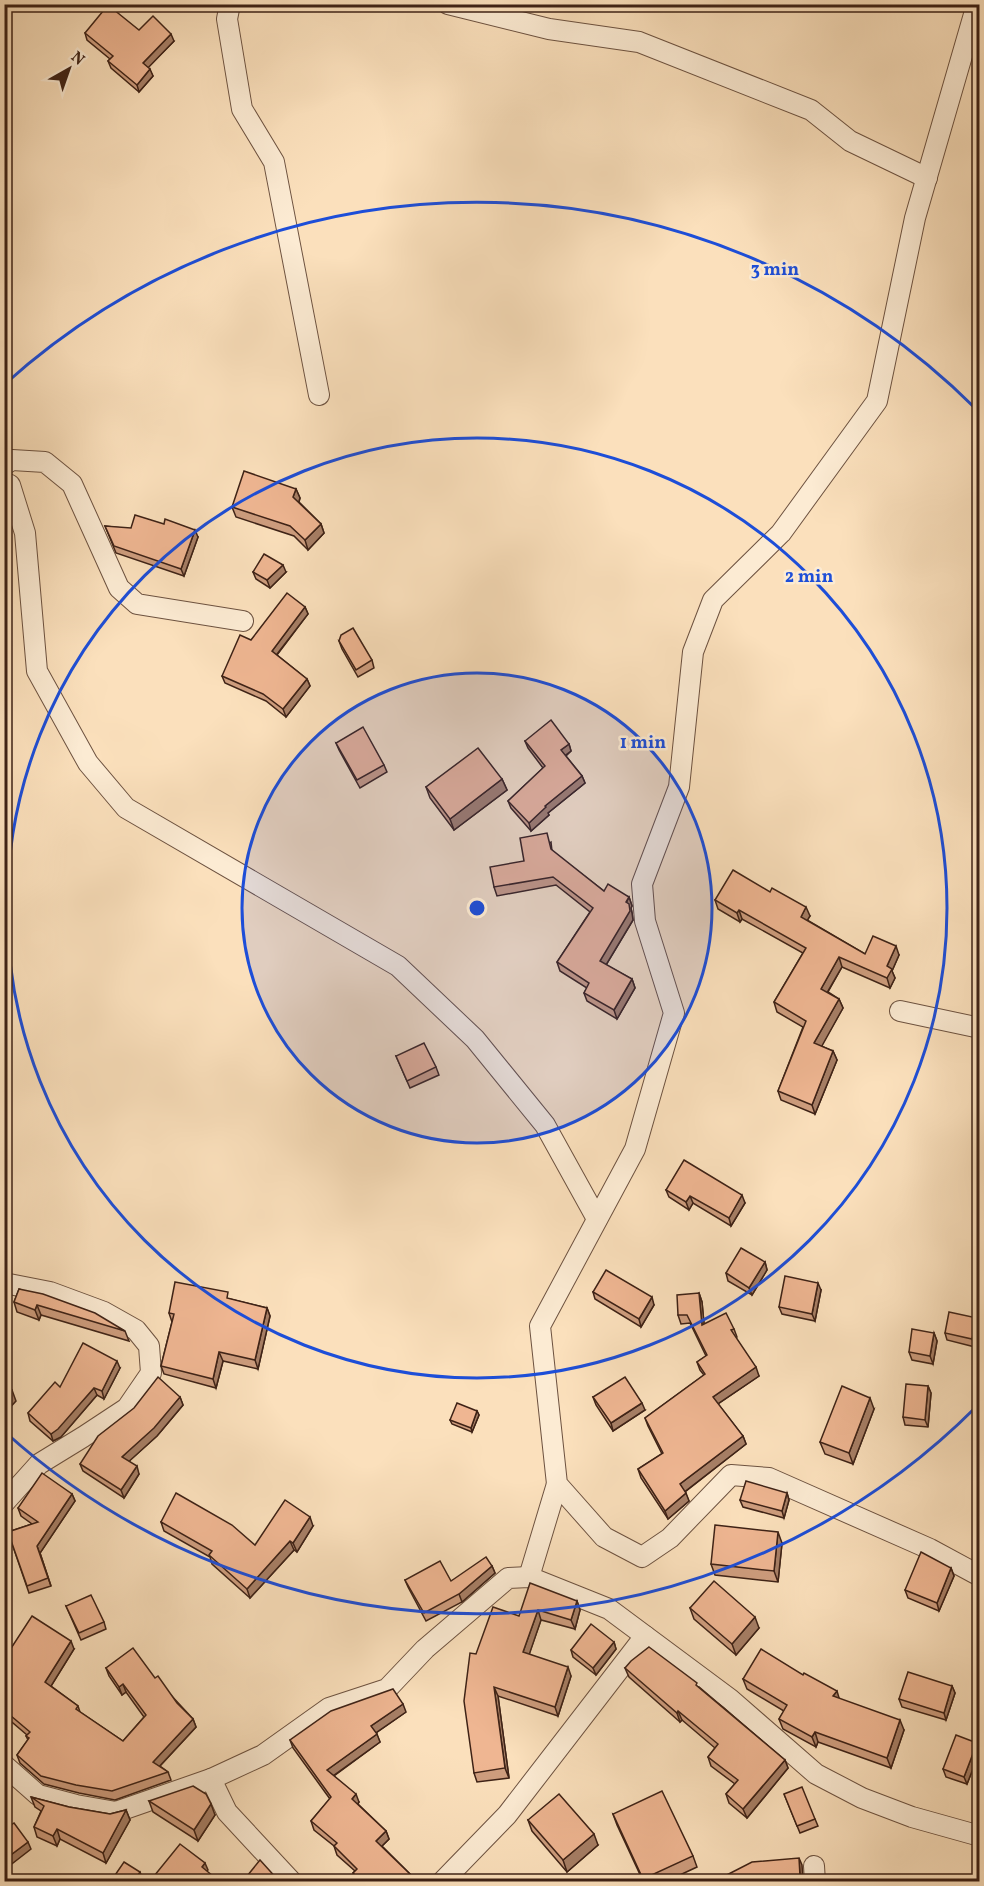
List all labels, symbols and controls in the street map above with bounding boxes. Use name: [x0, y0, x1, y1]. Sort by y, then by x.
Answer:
north arrow: [39, 39, 99, 99]
text: N: [66, 47, 89, 71]
text: 3 min: [751, 258, 799, 283]
text: 2 min: [785, 565, 833, 590]
text: 1 min: [620, 731, 666, 756]
centre of rings: [467, 898, 487, 918]

